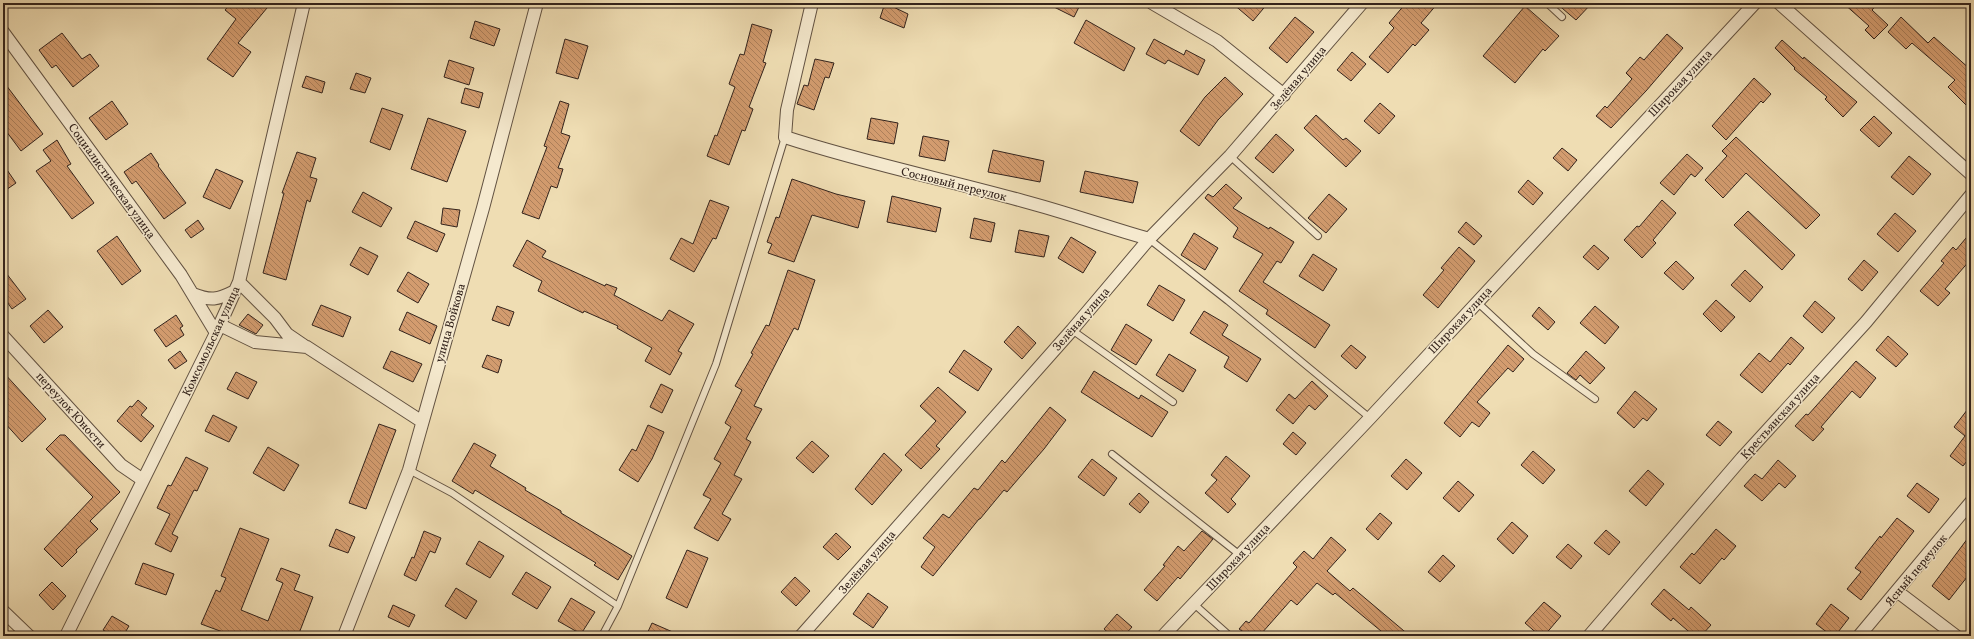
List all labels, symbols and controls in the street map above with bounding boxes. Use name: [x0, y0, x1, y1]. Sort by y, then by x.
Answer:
street label: Зелёная улица: [1267, 43, 1331, 114]
street label: Широкая улица: [1645, 46, 1716, 121]
street label: Социалистическая улица: [64, 121, 159, 243]
street label: Сосновый переулок: [899, 164, 1009, 206]
street label: улица Войкова: [432, 282, 470, 365]
street label: Широкая улица: [1425, 283, 1496, 358]
street label: Комсомольская улица: [179, 284, 245, 399]
street label: Зелёная улица: [1050, 284, 1114, 355]
street label: переулок Юности: [32, 369, 109, 452]
street label: Крестьянская улица: [1738, 370, 1824, 463]
street label: Широкая улица: [1203, 520, 1274, 595]
street label: Зелёная улица: [836, 527, 900, 598]
street label: Ясный переулок: [1882, 531, 1952, 610]

